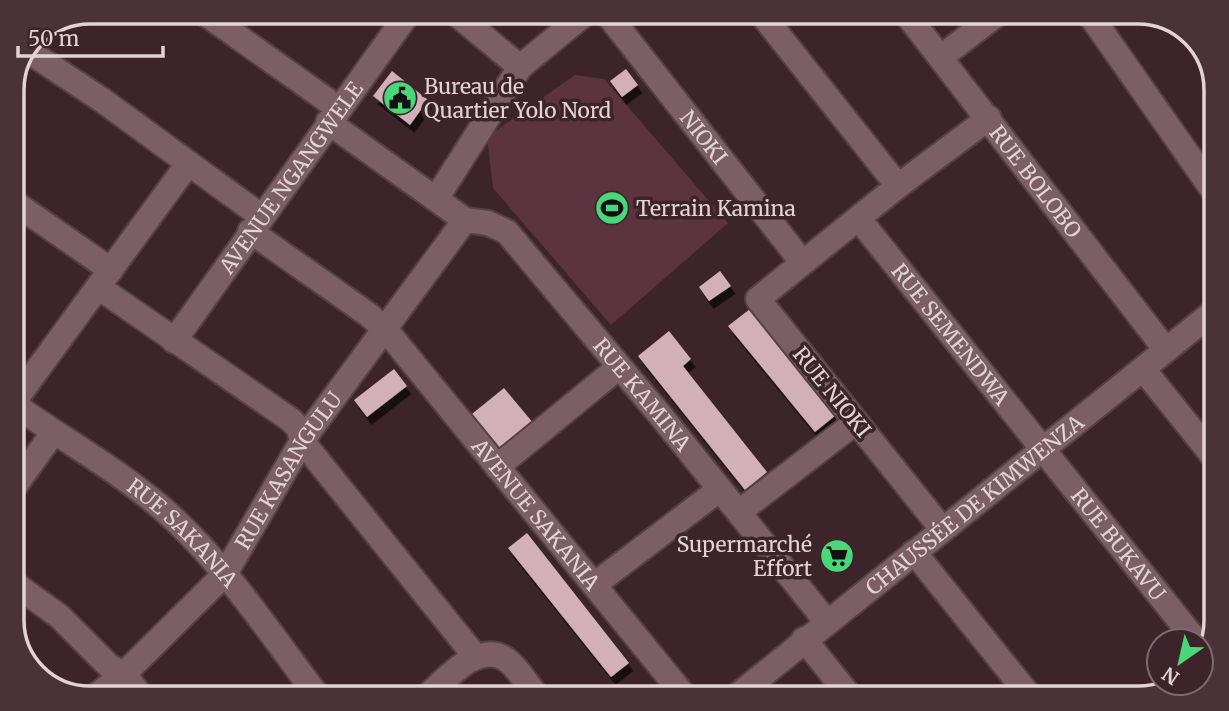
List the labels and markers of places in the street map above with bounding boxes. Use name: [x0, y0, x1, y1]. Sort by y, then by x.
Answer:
place label: Bureau de Quartier Yolo Nord: [424, 73, 612, 124]
public building icon: Bureau de Quartier Yolo Nord: [381, 79, 419, 117]
sports icon: Terrain Kamina: [593, 189, 631, 227]
place label: Terrain Kamina: [636, 195, 796, 222]
place label: Supermarché Effort: [677, 531, 812, 582]
supermarket icon: Supermarché Effort: [818, 537, 856, 575]

